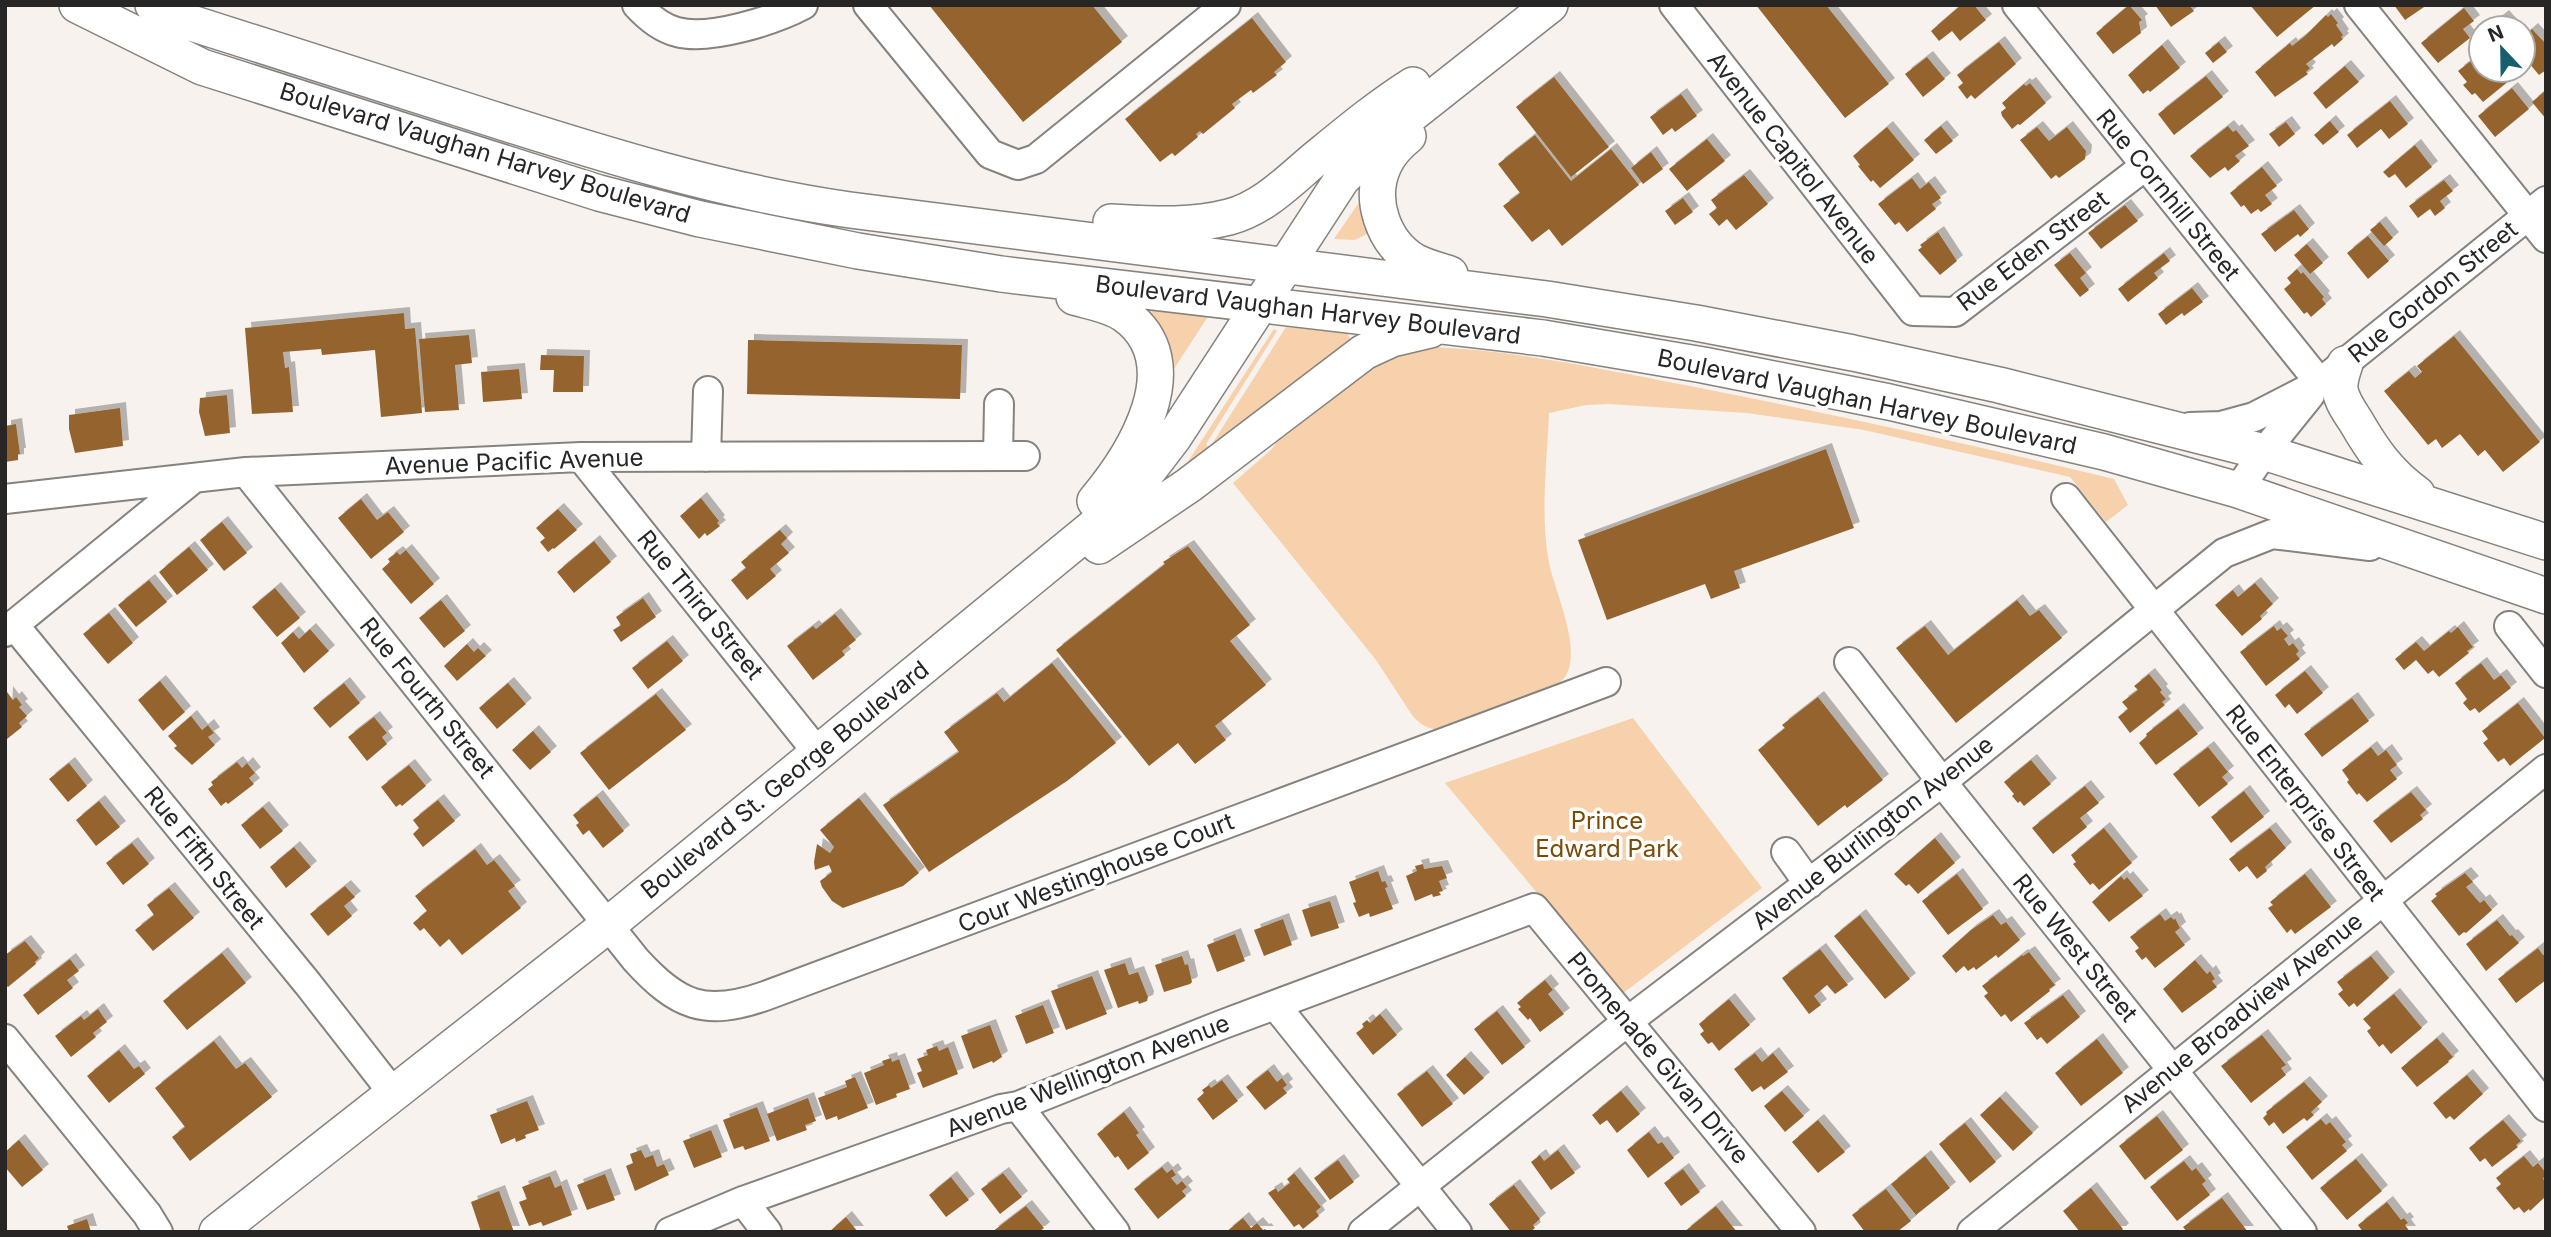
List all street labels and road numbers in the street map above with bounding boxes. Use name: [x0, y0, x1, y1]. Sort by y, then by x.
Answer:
street label: Avenue Capitol Avenue: [1701, 46, 1885, 270]
street label: Boulevard Vaughan Harvey Boulevard: [276, 76, 694, 229]
street label: Rue Cornhill Street: [2090, 103, 2246, 286]
street label: Rue Eden Street: [1951, 184, 2114, 317]
street label: Rue Gordon Street: [2342, 214, 2523, 369]
street label: Boulevard Vaughan Harvey Boulevard: [1094, 269, 1522, 350]
street label: Boulevard Vaughan Harvey Boulevard: [1655, 343, 2080, 460]
street label: Avenue Pacific Avenue: [384, 442, 644, 481]
street label: Rue Third Street: [631, 524, 770, 685]
street label: Rue Fourth Street: [354, 612, 501, 784]
street label: Boulevard St. George Boulevard: [635, 655, 934, 905]
street label: Rue Enterprise Street: [2220, 699, 2391, 907]
street label: Avenue Burlington Avenue: [1746, 729, 1999, 936]
street label: Rue Fifth Street: [138, 781, 271, 935]
street label: Cour Westinghouse Court: [954, 806, 1238, 939]
street label: Rue West Street: [2007, 868, 2144, 1028]
street label: Avenue Broadview Avenue: [2115, 906, 2368, 1119]
street label: Promenade Givan Drive: [1561, 946, 1755, 1169]
street label: Avenue Wellington Avenue: [942, 1008, 1234, 1143]

